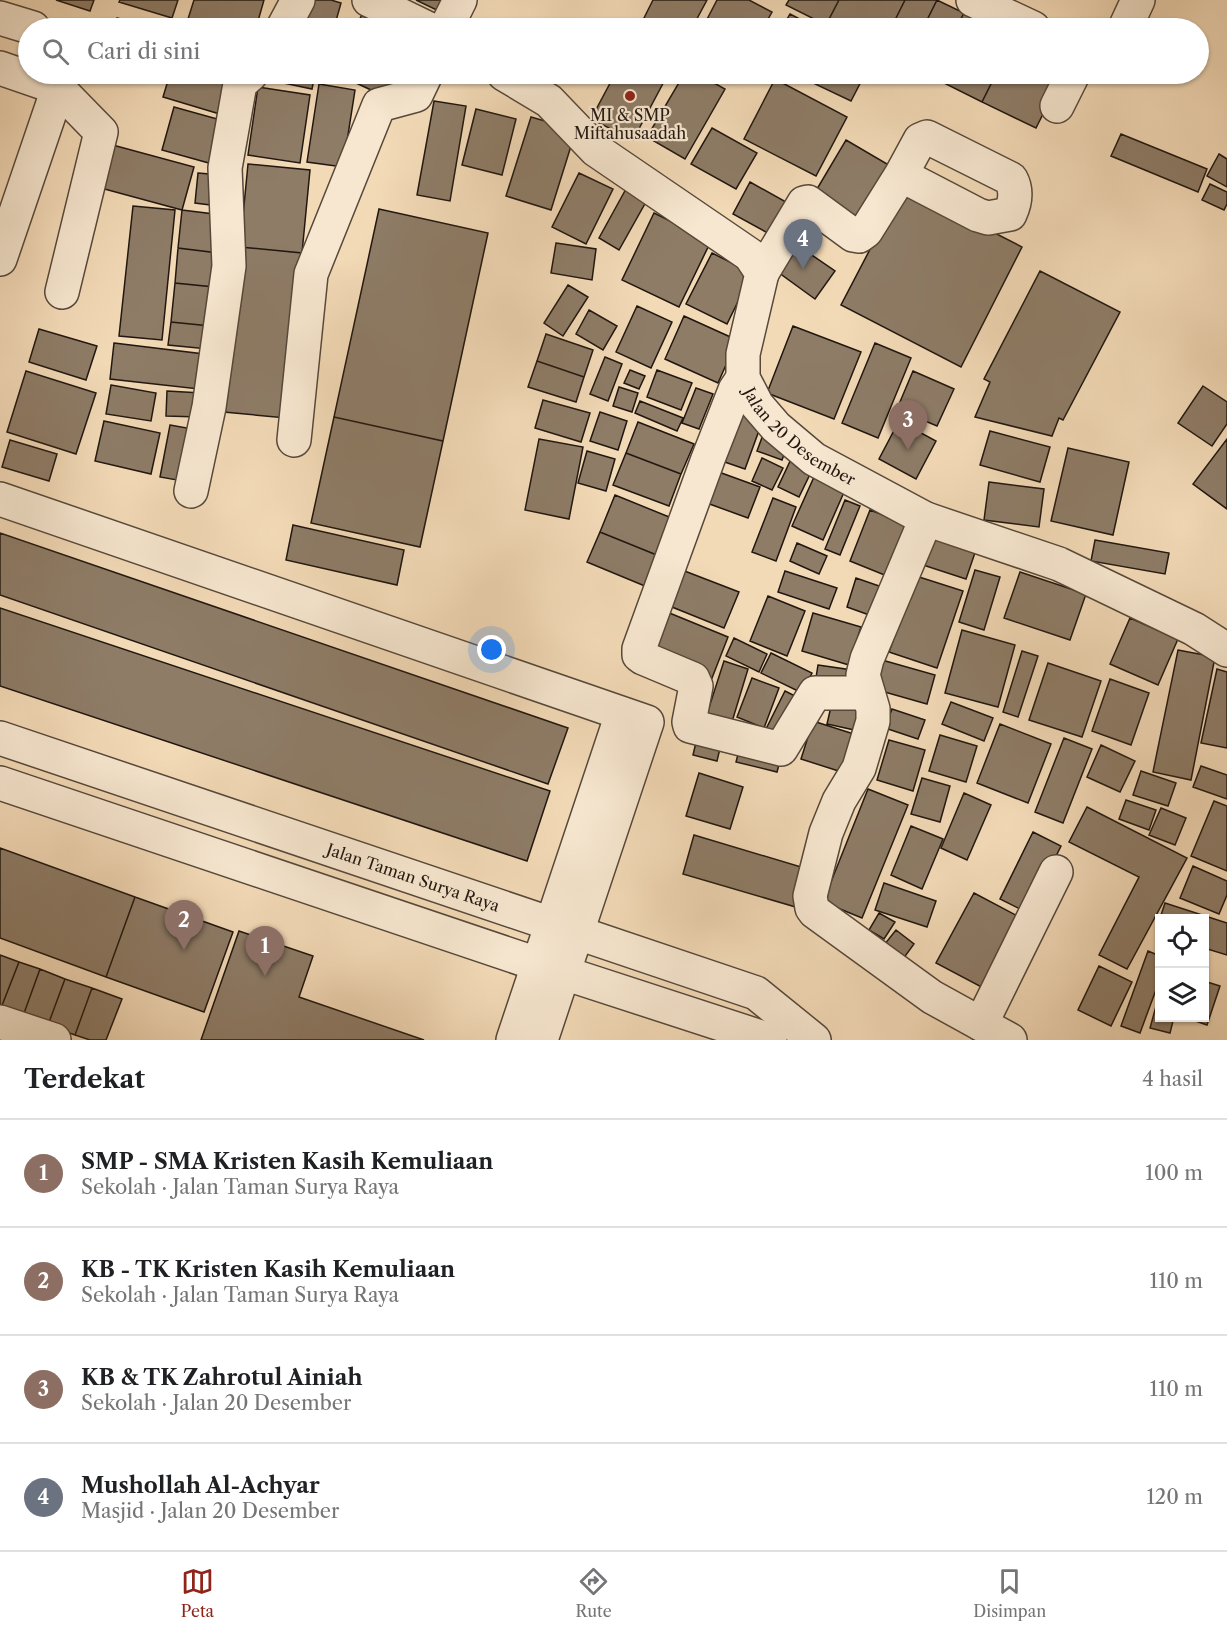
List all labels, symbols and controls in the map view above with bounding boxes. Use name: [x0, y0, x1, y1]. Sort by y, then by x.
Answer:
search box: [18, 18, 1209, 84]
icon: search: [39, 35, 72, 68]
text: Cari di sini: [87, 38, 200, 65]
marker: MI & SMP Miftahusaadah: [623, 89, 637, 103]
place label: MI & SMP Miftahusaadah: [574, 105, 686, 143]
pin: 4: [784, 220, 822, 269]
street label: Jalan 20 Desember: [738, 381, 859, 490]
pin: 3: [888, 400, 928, 450]
your location: [477, 635, 506, 664]
street label: Jalan Taman Surya Raya: [321, 838, 503, 916]
pin: 2: [164, 900, 204, 950]
map controls: [1155, 914, 1209, 1022]
button: locate: [1155, 914, 1209, 968]
pin: 1: [246, 926, 284, 976]
button: layers: [1155, 968, 1209, 1022]
text: Terdekat: [24, 1063, 145, 1095]
text: 4 hasil: [1142, 1067, 1203, 1091]
text: SMP - SMA Kristen Kasih Kemuliaan: [81, 1148, 493, 1175]
text: 1: [39, 1161, 48, 1185]
text: 100 m: [1145, 1161, 1203, 1185]
text: Sekolah · Jalan Taman Surya Raya: [81, 1175, 399, 1199]
text: KB - TK Kristen Kasih Kemuliaan: [81, 1256, 455, 1283]
text: 2: [38, 1269, 49, 1293]
text: 110 m: [1150, 1269, 1203, 1293]
text: Sekolah · Jalan Taman Surya Raya: [81, 1283, 399, 1307]
text: KB & TK Zahrotul Ainiah: [81, 1364, 363, 1391]
text: 3: [38, 1377, 49, 1401]
text: 110 m: [1150, 1377, 1203, 1401]
text: Sekolah · Jalan 20 Desember: [81, 1391, 351, 1415]
text: Mushollah Al-Achyar: [81, 1472, 320, 1499]
text: 4: [38, 1485, 49, 1509]
text: 120 m: [1146, 1485, 1203, 1509]
text: Masjid · Jalan 20 Desember: [81, 1499, 339, 1523]
tab: Peta: [181, 1565, 214, 1621]
tab: Rute: [576, 1565, 612, 1621]
tab: Disimpan: [973, 1565, 1046, 1621]

